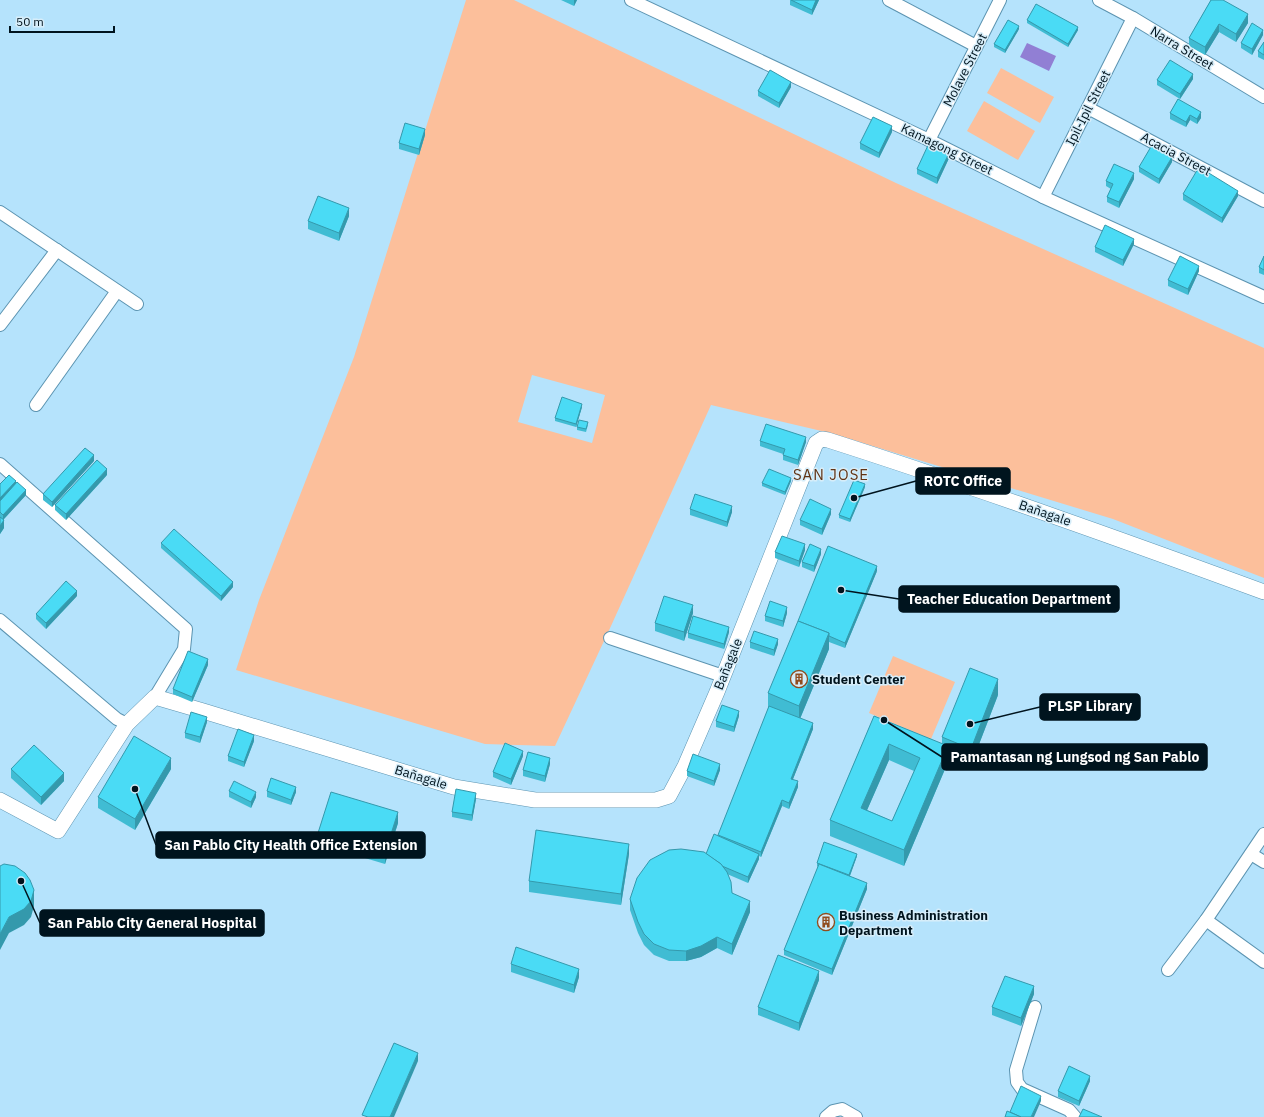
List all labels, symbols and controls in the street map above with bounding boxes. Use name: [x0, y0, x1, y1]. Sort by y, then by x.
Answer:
scale bar: [10, 8, 114, 34]
text: 50 m: [16, 14, 44, 29]
street label: Narra Street: [1147, 22, 1217, 74]
street label: Molave Street: [939, 30, 991, 110]
street label: Ipil-Ipil Street: [1062, 67, 1114, 149]
street label: Kamagong Street: [898, 119, 996, 179]
street label: Acacia Street: [1138, 128, 1214, 180]
district label: SAN JOSE: [793, 465, 869, 484]
callout: ROTC Office: [916, 468, 1010, 494]
text: ROTC Office: [924, 472, 1002, 490]
street label: Bañagale: [1017, 496, 1073, 530]
callout: Teacher Education Department: [899, 586, 1119, 612]
text: Teacher Education Department: [907, 590, 1111, 608]
street label: Bañagale: [710, 636, 746, 692]
building icon: Student Center: [789, 669, 809, 689]
place label: Student Center: [812, 671, 905, 688]
callout: PLSP Library: [1040, 694, 1140, 720]
text: PLSP Library: [1048, 697, 1133, 715]
callout: Pamantasan ng Lungsod ng San Pablo: [942, 744, 1207, 770]
text: Pamantasan ng Lungsod ng San Pablo: [951, 748, 1200, 766]
street label: Bañagale: [393, 761, 449, 793]
callout: San Pablo City Health Office Extension: [156, 832, 425, 858]
text: San Pablo City Health Office Extension: [164, 836, 418, 854]
place label: Business Administration Department: [839, 907, 988, 939]
callout: San Pablo City General Hospital: [40, 910, 264, 936]
building icon: Business Administration Department: [816, 912, 836, 932]
text: San Pablo City General Hospital: [48, 914, 256, 932]

